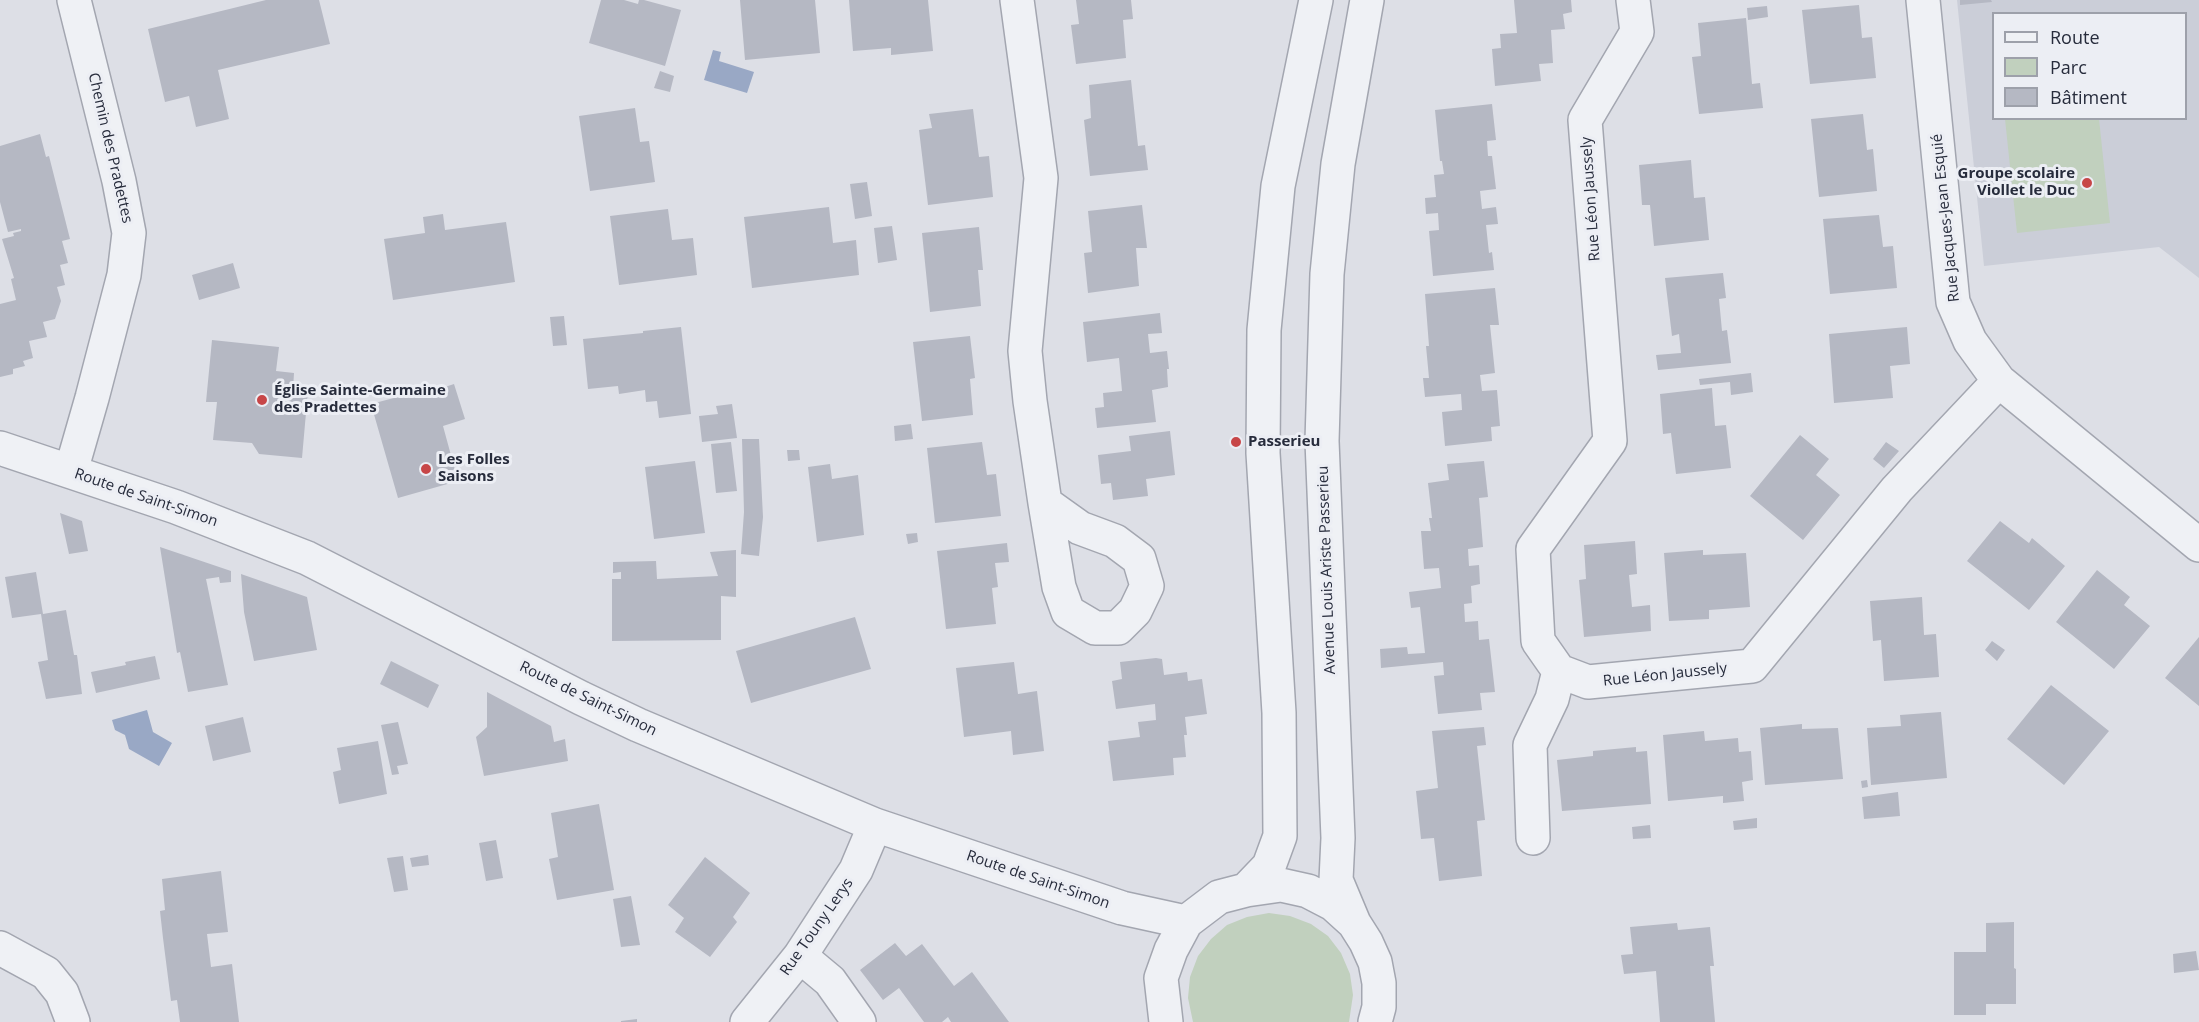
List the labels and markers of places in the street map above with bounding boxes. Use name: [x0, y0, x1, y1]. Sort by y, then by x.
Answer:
place label: Groupe scolaire Viollet le Duc: [1958, 165, 2075, 200]
marker: Groupe scolaire Viollet le Duc: [2080, 176, 2094, 190]
place label: Église Sainte-Germaine des Pradettes: [274, 382, 446, 417]
marker: Église Sainte-Germaine des Pradettes: [255, 393, 269, 407]
place label: Passerieu: [1248, 433, 1320, 451]
marker: Passerieu: [1229, 435, 1243, 449]
place label: Les Folles Saisons: [438, 451, 510, 486]
marker: Les Folles Saisons: [419, 462, 433, 476]

